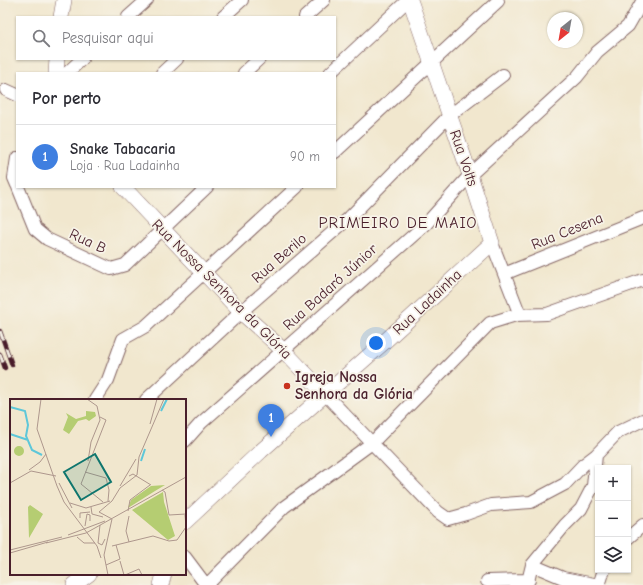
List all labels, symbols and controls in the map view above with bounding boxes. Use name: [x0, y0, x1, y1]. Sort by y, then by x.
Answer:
north arrow: [547, 12, 583, 48]
search box: [16, 16, 336, 60]
icon: search: [30, 27, 52, 49]
text: Pesquisar aqui: [62, 29, 154, 47]
text: Por perto: [32, 89, 101, 108]
street label: Rua Volts: [446, 128, 482, 188]
text: Snake Tabacaria: [70, 140, 176, 158]
text: 1: [42, 149, 48, 164]
text: 90 m: [290, 149, 320, 164]
text: Loja · Rua Ladainha: [70, 158, 180, 173]
street label: Rua Cesena: [528, 208, 606, 254]
district label: PRIMEIRO DE MAIO: [318, 214, 478, 232]
street label: Rua Nossa Senhora da Glória: [148, 215, 296, 363]
street label: Rua B: [67, 225, 109, 257]
street label: Rua Berilo: [248, 229, 310, 287]
street label: Rua Badaró Júnior: [279, 240, 381, 334]
street label: Rua Ladainha: [389, 266, 465, 338]
your location: [366, 333, 386, 353]
place label: Igreja Nossa Senhora da Glória: [295, 368, 413, 403]
marker: Igreja Nossa Senhora da Glória: [282, 381, 292, 391]
inset map: [10, 399, 186, 575]
pin: 1: [258, 404, 284, 437]
map controls: [595, 465, 631, 573]
button: +: [595, 465, 631, 501]
button: −: [595, 501, 631, 537]
button: layers: [595, 537, 631, 573]

